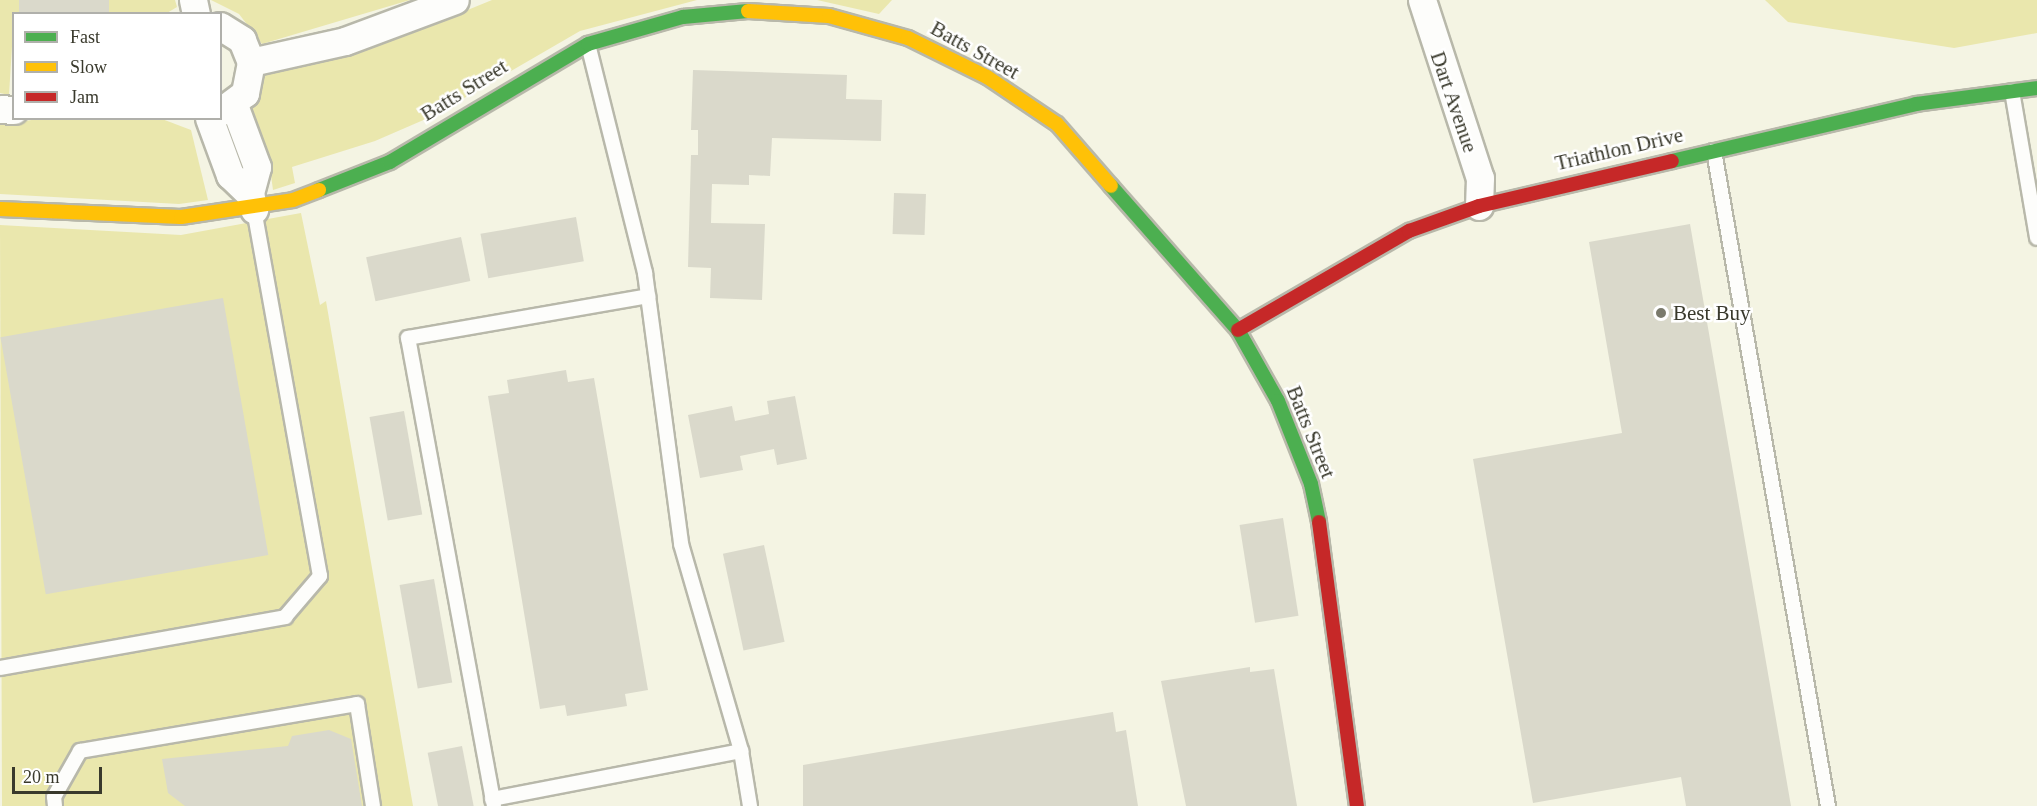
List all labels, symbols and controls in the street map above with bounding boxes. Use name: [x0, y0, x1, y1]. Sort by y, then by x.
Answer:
legend: [12, 12, 222, 120]
street label: Batts Street: [926, 15, 1024, 85]
text: Fast: [70, 27, 100, 47]
street label: Dart Avenue: [1425, 48, 1483, 156]
street label: Batts Street: [416, 54, 512, 126]
text: Slow: [70, 57, 107, 77]
text: Jam: [70, 87, 99, 107]
street label: Triathlon Drive: [1553, 122, 1685, 176]
place label: Best Buy: [1673, 300, 1751, 326]
marker: Best Buy: [1654, 306, 1668, 320]
street label: Batts Street: [1281, 382, 1341, 482]
scale bar: [15, 755, 105, 793]
text: 20 m: [23, 767, 60, 787]

